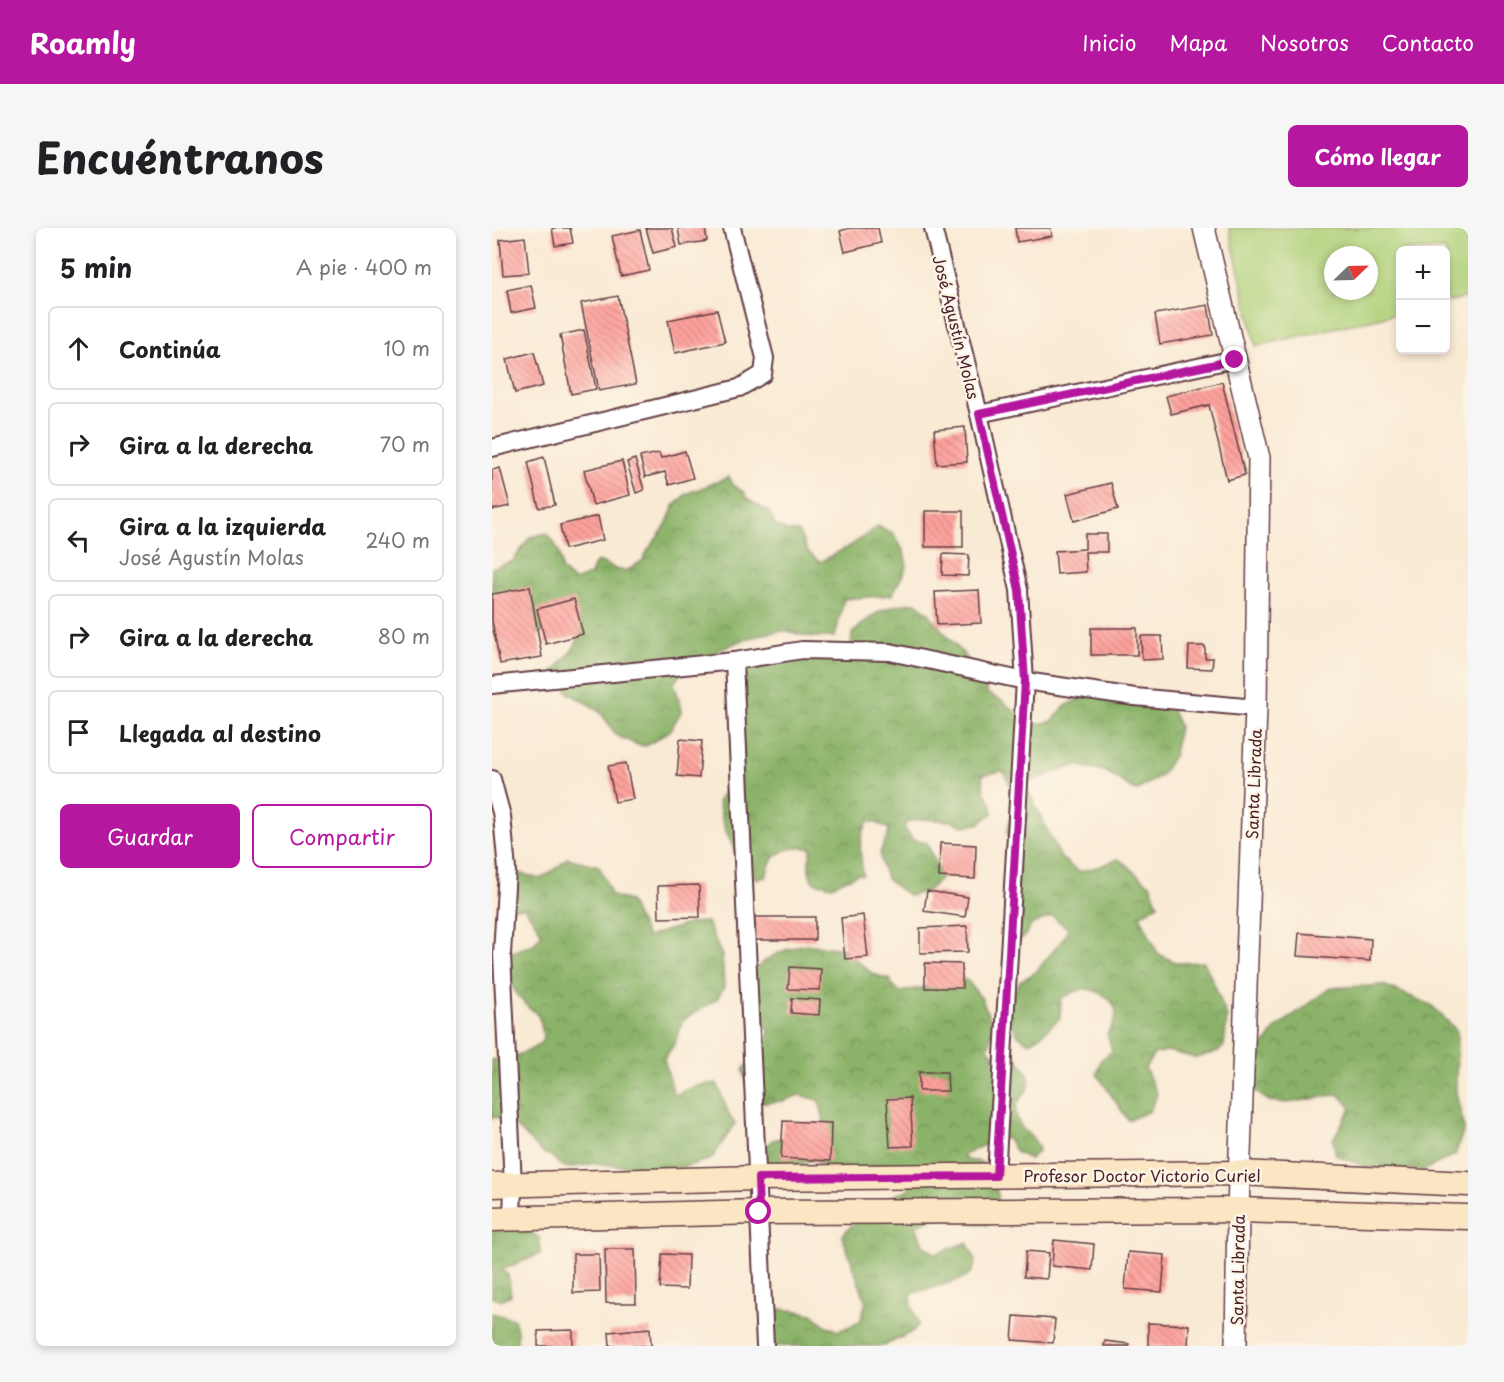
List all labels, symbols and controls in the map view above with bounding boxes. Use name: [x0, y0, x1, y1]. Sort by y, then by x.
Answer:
text: Roamly: [30, 21, 136, 64]
text: Inicio: [1082, 26, 1136, 58]
text: Mapa: [1169, 26, 1227, 58]
text: Nosotros: [1260, 26, 1349, 58]
text: Contacto: [1382, 26, 1474, 58]
text: Encuéntranos: [36, 125, 324, 188]
button: Cómo llegar: [1288, 125, 1468, 187]
north arrow: [1324, 246, 1378, 300]
map controls: [1396, 246, 1450, 354]
button: +: [1396, 246, 1450, 300]
text: 5 min: [60, 248, 132, 287]
text: A pie · 400 m: [296, 252, 432, 282]
street label: José Agustín Molas: [927, 252, 987, 402]
button: −: [1396, 300, 1450, 354]
icon: ahead: [62, 332, 95, 365]
text: Continúa: [119, 332, 221, 365]
text: 10 m: [383, 333, 430, 363]
route end: [1221, 346, 1247, 372]
icon: right: [62, 428, 95, 461]
text: Gira a la derecha: [119, 428, 313, 461]
text: 70 m: [380, 429, 430, 459]
text: Gira a la izquierda: [119, 509, 326, 542]
icon: left: [62, 524, 95, 557]
text: 240 m: [365, 525, 430, 555]
text: José Agustín Molas: [119, 542, 304, 572]
icon: right: [62, 620, 95, 653]
text: Gira a la derecha: [119, 620, 313, 653]
text: 80 m: [378, 621, 430, 651]
icon: arrive: [62, 716, 95, 749]
text: Llegada al destino: [119, 716, 321, 749]
street label: Santa Librada: [1239, 728, 1267, 840]
button: Guardar: [60, 804, 240, 868]
button: Compartir: [252, 804, 432, 868]
street label: Profesor Doctor Victorio Curiel: [1023, 1163, 1261, 1187]
route start: [745, 1198, 771, 1224]
street label: Santa Librada: [1224, 1214, 1250, 1326]

